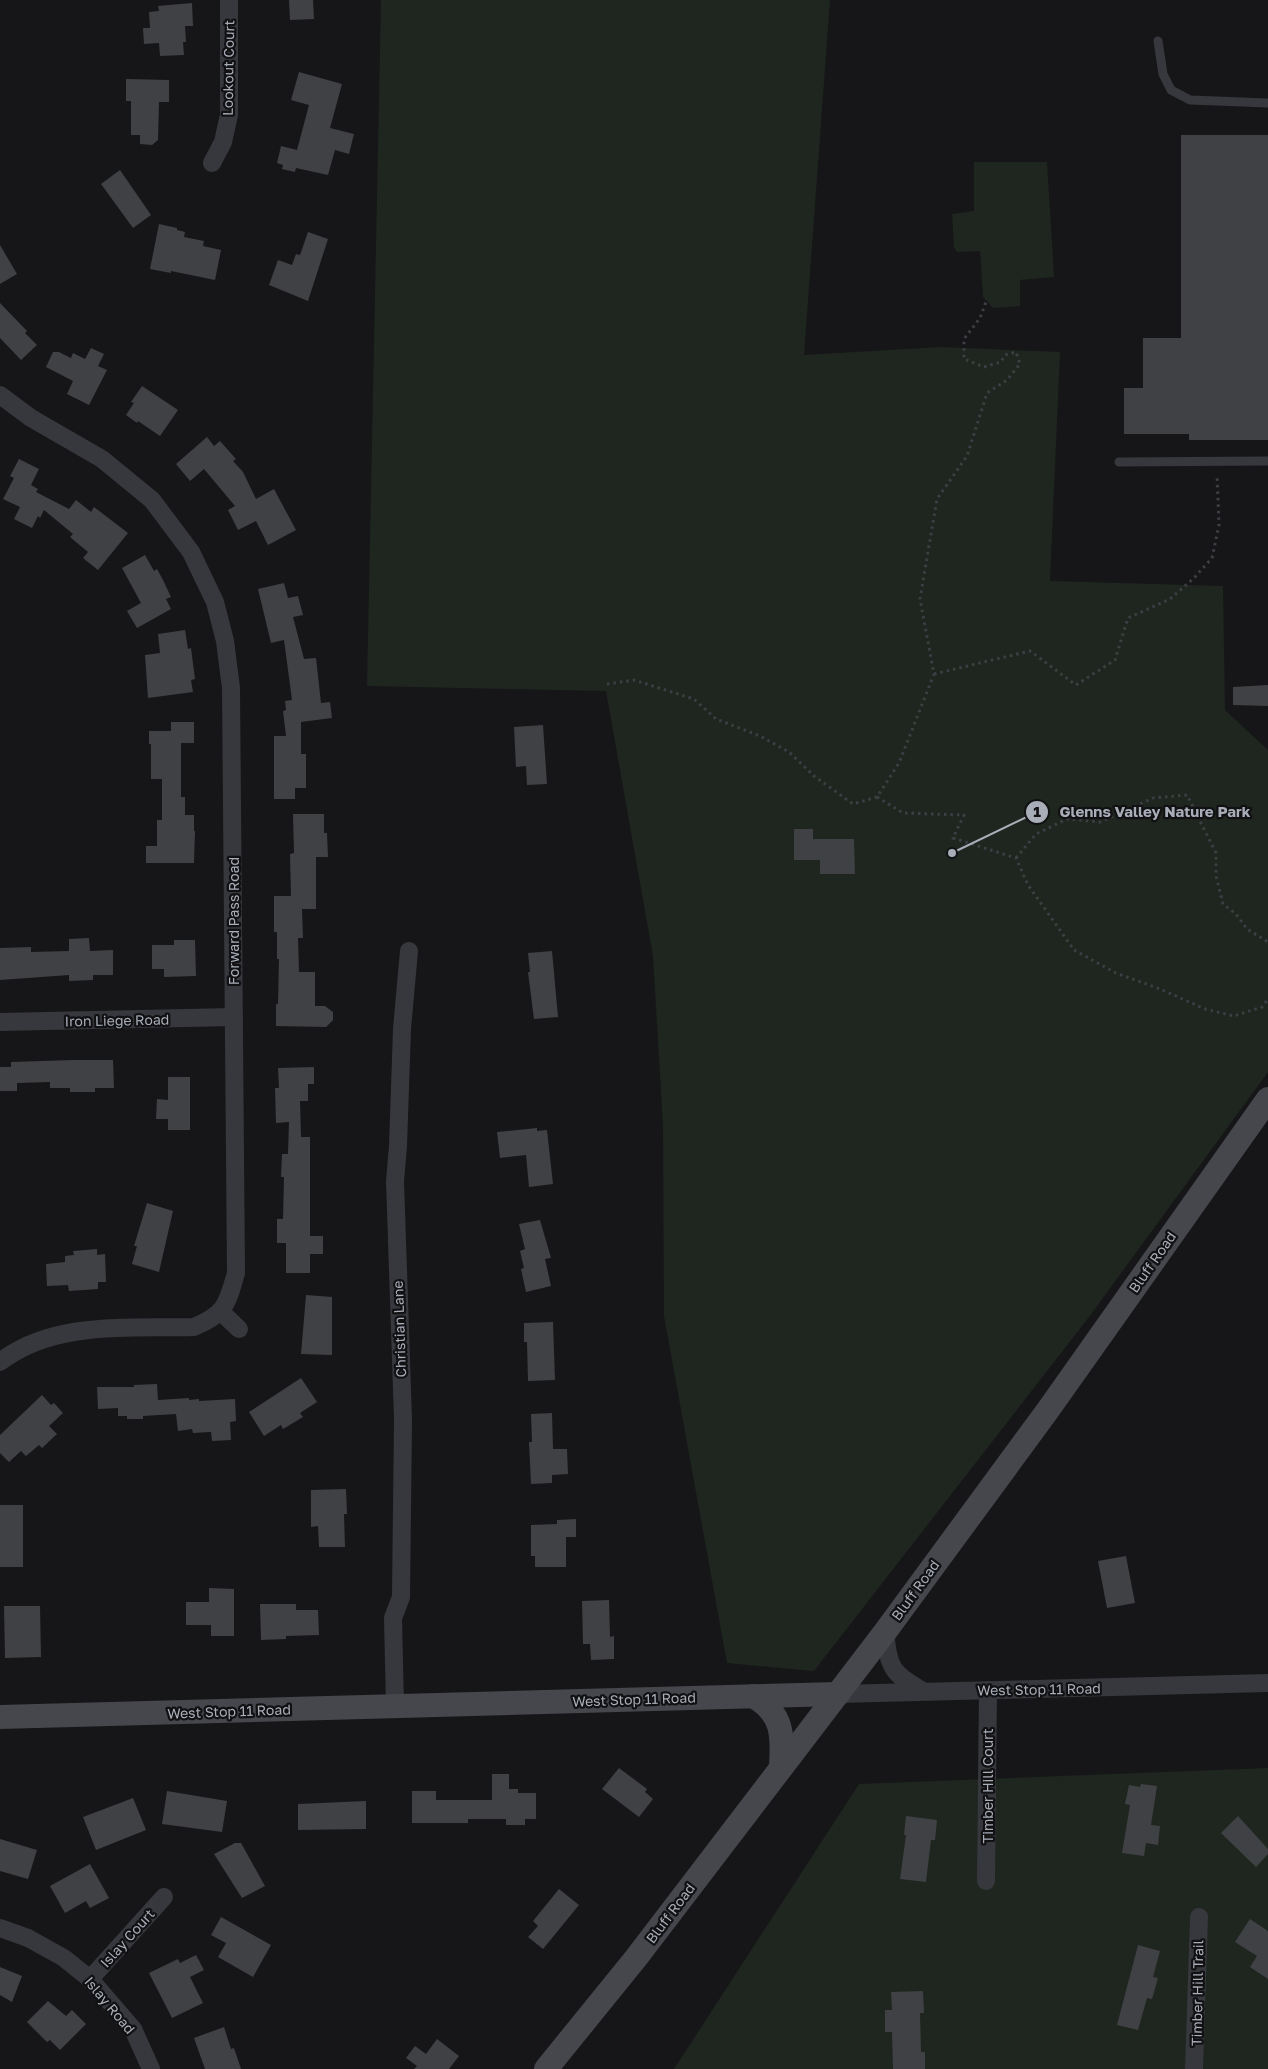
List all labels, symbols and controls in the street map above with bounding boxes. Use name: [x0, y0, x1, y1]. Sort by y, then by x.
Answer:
street label: Lookout Court: [219, 20, 237, 116]
callout: Glenns Valley Nature Park: [1024, 797, 1261, 827]
text: 1: [1033, 802, 1041, 820]
text: Glenns Valley Nature Park: [1059, 802, 1251, 820]
street label: Forward Pass Road: [225, 857, 242, 985]
street label: Iron Liege Road: [65, 1011, 169, 1029]
street label: Bluff Road: [1125, 1228, 1179, 1296]
street label: Christian Lane: [389, 1280, 409, 1378]
street label: Bluff Road: [887, 1556, 943, 1624]
street label: West Stop 11 Road: [977, 1679, 1101, 1699]
street label: West Stop 11 Road: [572, 1688, 696, 1710]
street label: West Stop 11 Road: [167, 1700, 291, 1722]
street label: Timber Hill Court: [979, 1728, 996, 1844]
street label: Bluff Road: [642, 1880, 698, 1946]
street label: Islay Court: [96, 1905, 158, 1971]
street label: Timber Hill Trail: [1188, 1940, 1206, 2046]
street label: Islay Road: [81, 1973, 139, 2037]

